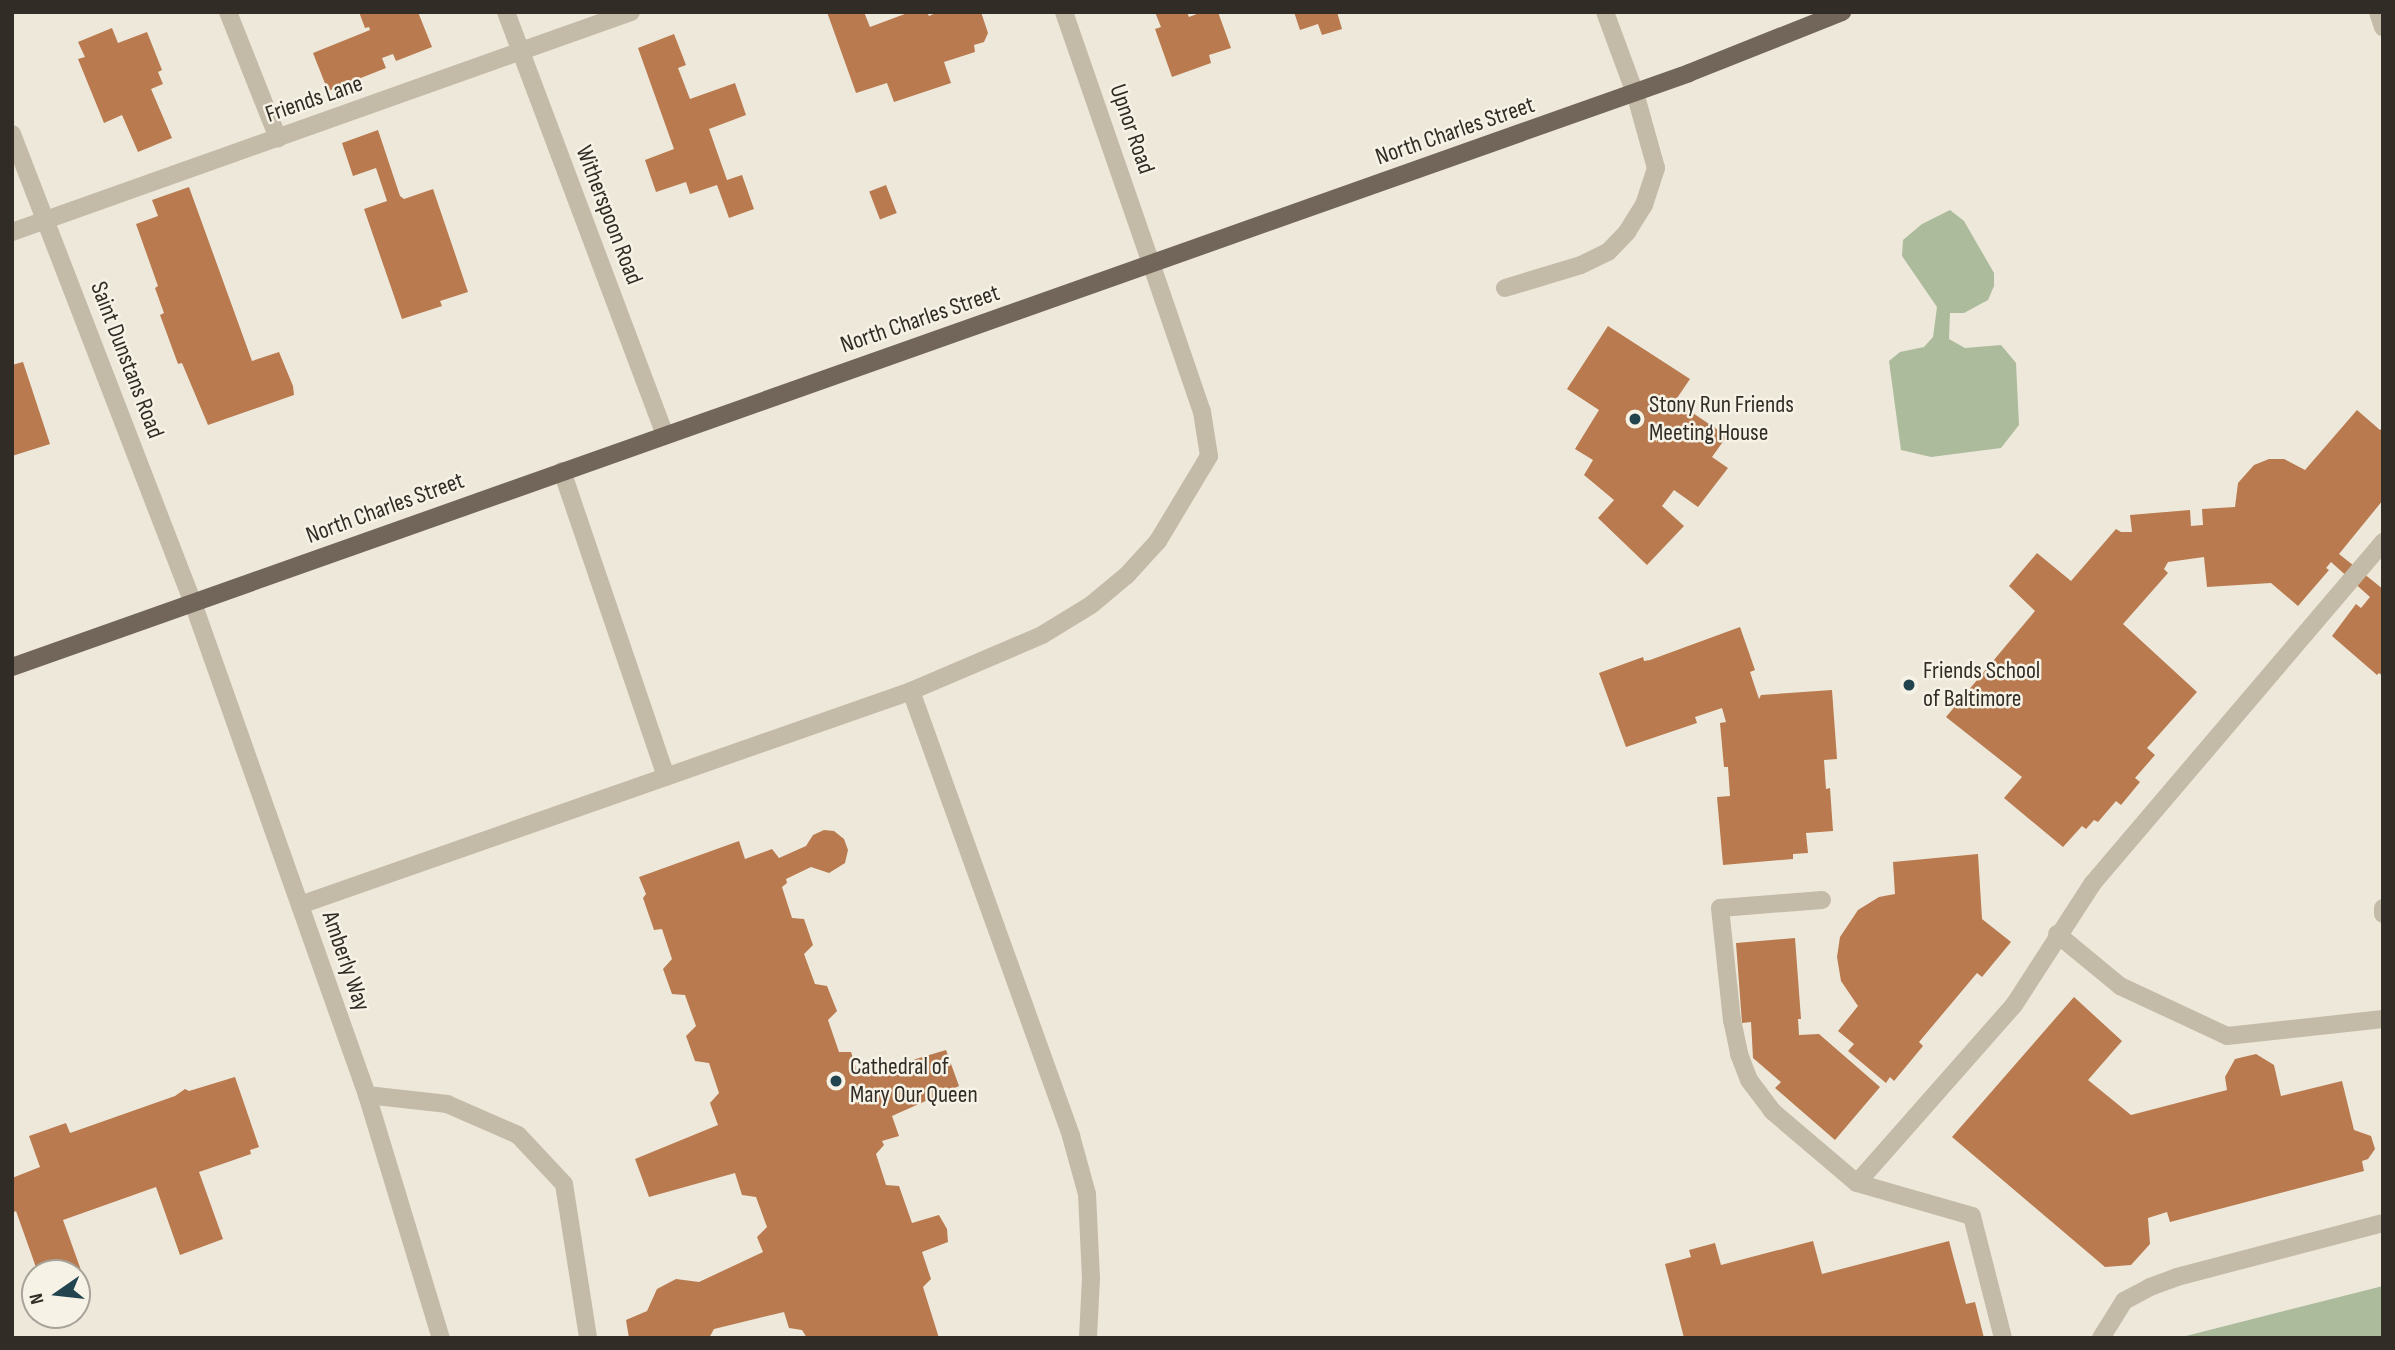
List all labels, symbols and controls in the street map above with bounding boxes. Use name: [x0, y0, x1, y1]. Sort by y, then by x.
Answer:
street label: Friends Lane: [262, 69, 366, 129]
street label: Upnor Road: [1103, 80, 1161, 178]
street label: North Charles Street: [1372, 90, 1538, 172]
street label: Witherspoon Road: [569, 142, 649, 288]
street label: Saint Dunstans Road: [84, 278, 170, 442]
street label: North Charles Street: [837, 278, 1003, 360]
place label: Stony Run Friends Meeting House: [1649, 391, 1794, 447]
marker: Stony Run Friends Meeting House: [1627, 411, 1643, 427]
street label: North Charles Street: [302, 466, 468, 550]
place label: Friends School of Baltimore: [1923, 657, 2040, 713]
marker: Friends School of Baltimore: [1901, 677, 1917, 693]
street label: Amberly Way: [316, 907, 376, 1015]
place label: Cathedral of Mary Our Queen: [850, 1053, 978, 1109]
marker: Cathedral of Mary Our Queen: [828, 1073, 844, 1089]
north arrow: [21, 1259, 91, 1329]
text: N: [25, 1291, 49, 1306]

